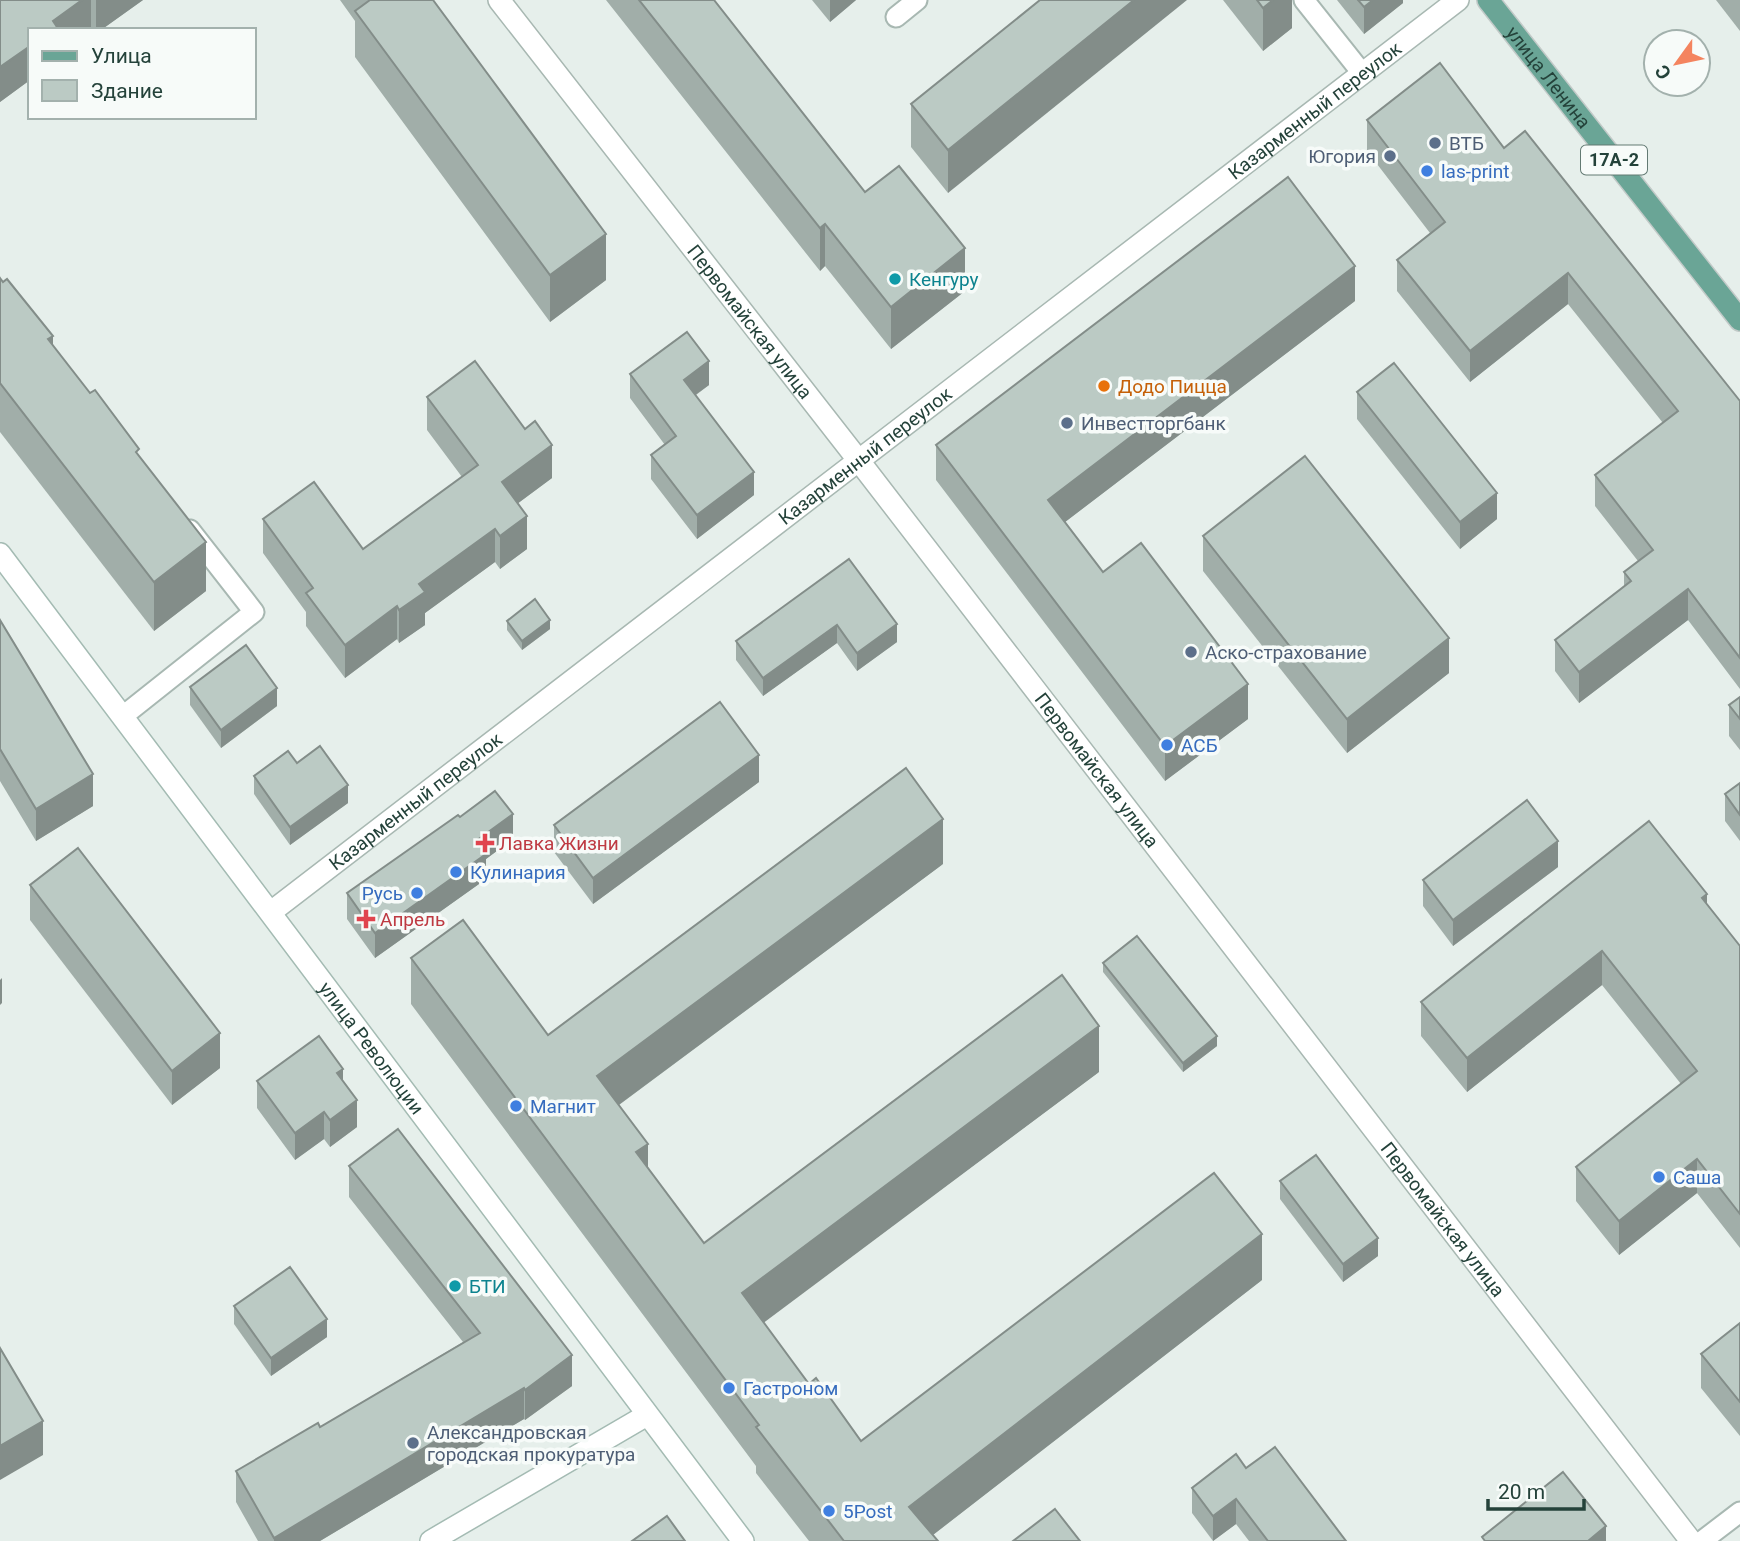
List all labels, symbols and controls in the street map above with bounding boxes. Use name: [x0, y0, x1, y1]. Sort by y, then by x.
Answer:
street label: улица Ленина: [1501, 22, 1596, 133]
legend: [28, 28, 256, 119]
north arrow: [1642, 28, 1712, 98]
street label: Казарменный переулок: [1224, 36, 1407, 184]
text: Улица: [91, 44, 152, 68]
text: С: [1650, 61, 1676, 83]
text: Здание: [91, 79, 163, 103]
place label: ВТБ: [1449, 132, 1484, 155]
marker: ВТБ: [1427, 135, 1443, 151]
place label: Югория: [1308, 145, 1376, 168]
road number: 17А-2: [1581, 146, 1647, 174]
marker: Югория: [1382, 148, 1398, 164]
place label: las-print: [1441, 160, 1509, 183]
marker: las-print: [1419, 163, 1435, 179]
street label: Первомайская улица: [682, 240, 817, 404]
place label: Кенгуру: [909, 268, 979, 291]
marker: Кенгуру: [887, 271, 903, 287]
place label: Додо Пицца: [1118, 375, 1227, 398]
marker: Додо Пицца: [1096, 378, 1112, 394]
street label: Казарменный переулок: [774, 382, 957, 530]
place label: Инвестторгбанк: [1081, 412, 1227, 435]
marker: Инвестторгбанк: [1059, 415, 1075, 431]
place label: Аско-страхование: [1205, 641, 1367, 664]
marker: Аско-страхование: [1183, 644, 1199, 660]
street label: Первомайская улица: [1030, 688, 1164, 852]
street label: Казарменный переулок: [324, 727, 507, 875]
place label: АСБ: [1181, 734, 1218, 757]
marker: АСБ: [1159, 737, 1175, 753]
place label: Лавка Жизни: [499, 832, 619, 855]
marker: Лавка Жизни: [477, 835, 493, 851]
place label: Кулинария: [470, 861, 566, 884]
marker: Кулинария: [448, 864, 464, 880]
place label: Русь: [362, 882, 403, 905]
marker: Русь: [409, 885, 425, 901]
place label: Апрель: [380, 908, 445, 931]
marker: Апрель: [358, 911, 374, 927]
street label: улица Революции: [314, 977, 429, 1119]
place label: Магнит: [530, 1095, 596, 1118]
marker: Магнит: [508, 1098, 524, 1114]
street label: Первомайская улица: [1376, 1137, 1510, 1302]
place label: Саша: [1673, 1166, 1721, 1189]
marker: Саша: [1651, 1169, 1667, 1185]
place label: БТИ: [469, 1275, 506, 1298]
marker: БТИ: [447, 1278, 463, 1294]
place label: Гастроном: [743, 1377, 838, 1400]
marker: Гастроном: [721, 1380, 737, 1396]
place label: Александровская городская прокуратура: [427, 1421, 635, 1466]
marker: Александровская городская прокуратура: [405, 1435, 421, 1451]
scale bar: [1488, 1468, 1584, 1512]
text: 20 m: [1498, 1480, 1545, 1504]
place label: 5Post: [843, 1500, 892, 1523]
marker: 5Post: [821, 1503, 837, 1519]

